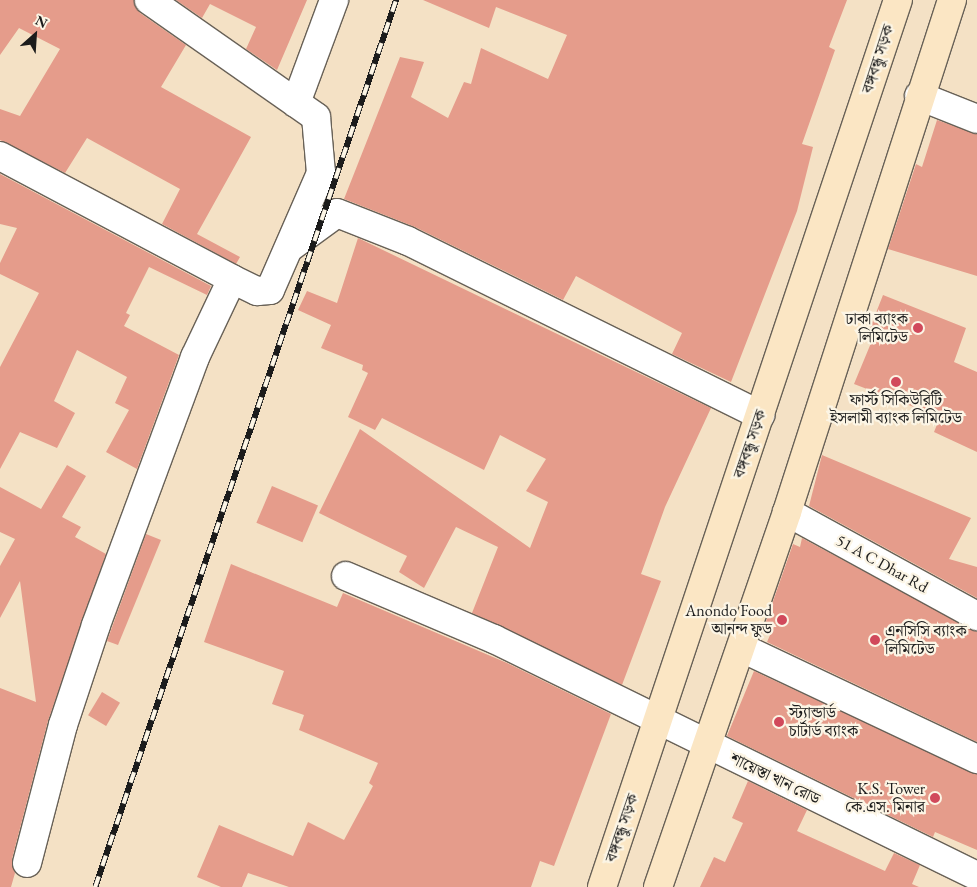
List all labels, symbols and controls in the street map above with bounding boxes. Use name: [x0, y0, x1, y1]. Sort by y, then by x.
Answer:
north arrow: [10, 10, 60, 60]
text: N: [33, 11, 51, 32]
street label: বঙ্গবন্ধু সড়ক: [858, 22, 898, 96]
place label: ঢাকা ব্যাংক লিমিটেড: [845, 309, 908, 347]
marker: ঢাকা ব্যাংক লিমিটেড: [912, 322, 924, 334]
marker: ফার্স্ট সিকিউরিটি ইসলামী ব্যাংক লিমিটেড: [890, 376, 902, 388]
place label: ফার্স্ট সিকিউরিটি ইসলামী ব্যাংক লিমিটেড: [830, 390, 962, 428]
street label: বঙ্গবন্ধু সড়ক: [729, 407, 771, 481]
street label: 51 A C Dhar Rd: [833, 531, 931, 597]
place label: Anondo Food আনন্দ ফুড: [685, 601, 772, 639]
marker: Anondo Food আনন্দ ফুড: [776, 614, 788, 626]
place label: এনসিসি ব্যাংক লিমিটেড: [885, 621, 967, 659]
marker: এনসিসি ব্যাংক লিমিটেড: [869, 634, 881, 646]
place label: স্ট্যান্ডার্ড চার্টার্ড ব্যাংক: [789, 703, 858, 741]
marker: স্ট্যান্ডার্ড চার্টার্ড ব্যাংক: [773, 716, 785, 728]
street label: শায়েস্তা খান রোড: [727, 749, 823, 809]
place label: K.S. Tower কে.এস. মিনার: [845, 779, 925, 817]
street label: বঙ্গবন্ধু সড়ক: [601, 791, 643, 865]
marker: K.S. Tower কে.এস. মিনার: [929, 792, 941, 804]

